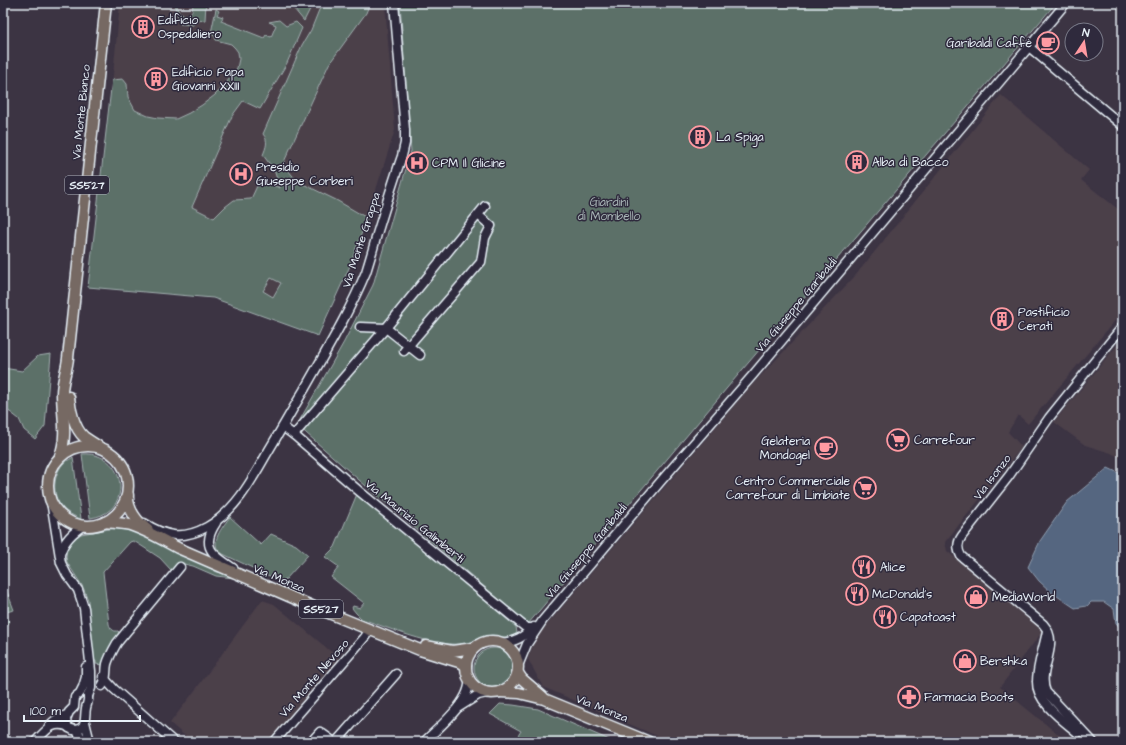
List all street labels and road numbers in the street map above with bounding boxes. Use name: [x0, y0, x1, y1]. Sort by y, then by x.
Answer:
street label: Via Monte Bianco: [68, 63, 95, 161]
road number: SS527: [65, 176, 109, 194]
street label: Via Monte Grappa: [338, 190, 385, 290]
street label: Via Giuseppe Garibaldi: [752, 254, 841, 356]
street label: Via Isonzo: [970, 451, 1015, 504]
street label: Via Maurizio Galimberti: [361, 476, 468, 567]
street label: Via Giuseppe Garibaldi: [542, 500, 631, 602]
street label: Via Monza: [250, 560, 307, 597]
road number: SS527: [299, 600, 343, 618]
street label: Via Monte Nevoso: [276, 635, 353, 721]
street label: Via Monza: [573, 690, 630, 727]

